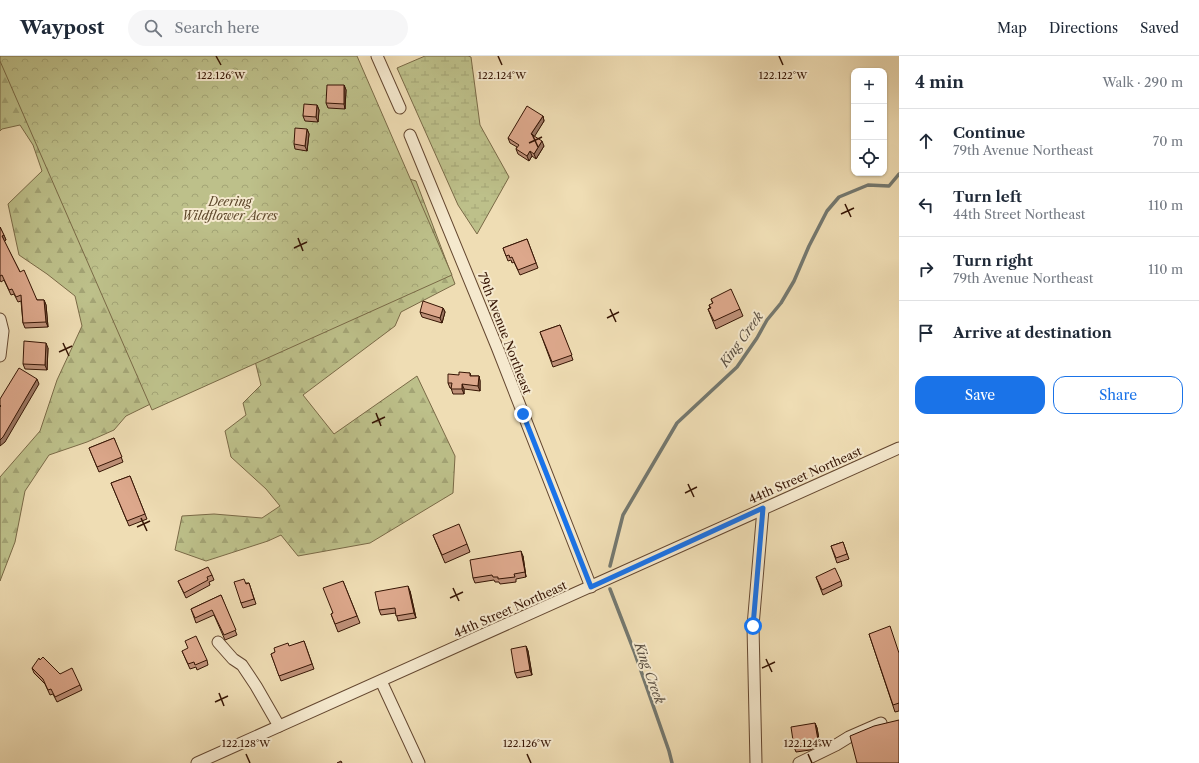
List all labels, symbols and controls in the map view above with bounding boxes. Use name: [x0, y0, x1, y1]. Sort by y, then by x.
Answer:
search box: [128, 10, 408, 46]
text: Waypost: [20, 16, 104, 39]
icon: search: [142, 17, 164, 39]
text: Search here: [174, 18, 259, 37]
text: Map: [997, 19, 1027, 37]
text: Directions: [1049, 19, 1118, 37]
text: Saved: [1140, 19, 1179, 37]
map controls: [851, 68, 887, 176]
button: +: [851, 68, 887, 104]
text: 122.126°W: [197, 69, 246, 82]
text: 122.124°W: [478, 69, 527, 82]
text: 122.122°W: [759, 69, 808, 82]
text: 4 min: [915, 72, 964, 92]
text: Walk · 290 m: [1102, 74, 1183, 90]
button: −: [851, 104, 887, 140]
text: Continue: [953, 123, 1025, 142]
icon: ahead: [915, 130, 937, 152]
text: 70 m: [1153, 133, 1183, 149]
button: locate: [851, 140, 887, 176]
text: 79th Avenue Northeast: [953, 142, 1093, 158]
text: Turn left: [953, 187, 1022, 206]
park label: Deering Wildflower Acres: [182, 194, 279, 223]
icon: left: [915, 194, 937, 216]
text: 110 m: [1148, 197, 1183, 213]
text: 44th Street Northeast: [953, 206, 1085, 222]
text: Turn right: [953, 251, 1033, 270]
icon: right: [915, 258, 937, 280]
text: 110 m: [1148, 261, 1183, 277]
street label: 79th Avenue Northeast: [475, 270, 535, 397]
text: 79th Avenue Northeast: [953, 270, 1093, 286]
water label: King Creek: [715, 308, 766, 370]
icon: arrive: [915, 322, 937, 344]
text: Arrive at destination: [953, 323, 1112, 342]
button: Save: [915, 376, 1045, 414]
button: Share: [1053, 376, 1183, 414]
route end: [514, 405, 532, 423]
street label: 44th Street Northeast: [746, 443, 865, 507]
street label: 44th Street Northeast: [451, 577, 570, 641]
route start: [744, 617, 762, 635]
water label: King Creek: [631, 639, 669, 706]
text: 122.128°W: [222, 737, 271, 750]
text: 122.126°W: [503, 737, 552, 750]
text: 122.124°W: [784, 737, 833, 750]

